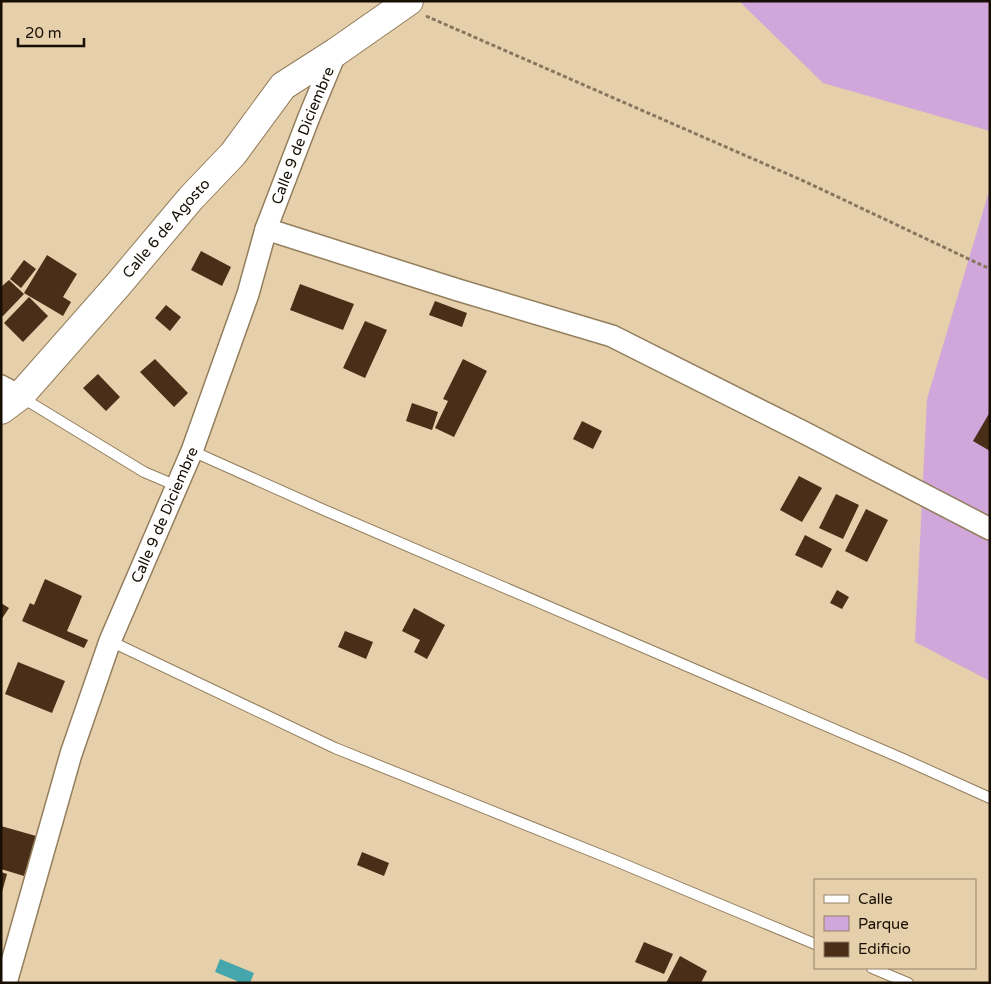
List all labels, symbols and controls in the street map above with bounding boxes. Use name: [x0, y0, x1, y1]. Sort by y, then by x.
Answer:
scale bar: [18, 15, 84, 47]
text: 20 m: [25, 24, 62, 42]
street label: Calle 9 de Diciembre: [267, 64, 338, 207]
street label: Calle 6 de Agosto: [118, 175, 214, 282]
street label: Calle 9 de Diciembre: [127, 444, 202, 586]
legend: [814, 879, 976, 969]
text: Calle: [858, 890, 893, 908]
text: Parque: [858, 915, 909, 933]
text: Edificio: [858, 940, 911, 958]

